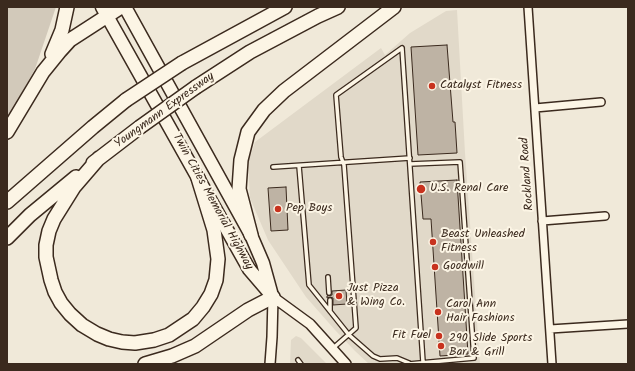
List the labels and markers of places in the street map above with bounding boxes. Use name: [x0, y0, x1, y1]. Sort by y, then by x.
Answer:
place label: Catalyst Fitness: [440, 79, 522, 93]
marker: Catalyst Fitness: [427, 81, 437, 91]
place label: U.S. Renal Care: [430, 182, 508, 196]
marker: U.S. Renal Care: [415, 183, 427, 195]
place label: Pep Boys: [286, 202, 332, 216]
marker: Pep Boys: [273, 204, 283, 214]
place label: Beast Unleashed Fitness: [441, 228, 525, 256]
marker: Beast Unleashed Fitness: [428, 237, 438, 247]
place label: Goodwill: [443, 260, 484, 274]
marker: Goodwill: [430, 262, 440, 272]
place label: Just Pizza & Wing Co.: [347, 282, 405, 310]
marker: Just Pizza & Wing Co.: [334, 291, 344, 301]
place label: Carol Ann Hair Fashions: [446, 298, 515, 326]
marker: Carol Ann Hair Fashions: [433, 307, 443, 317]
place label: Fit Fuel: [392, 329, 431, 343]
marker: Fit Fuel: [434, 331, 444, 341]
place label: 290 Slide Sports Bar & Grill: [449, 332, 532, 360]
marker: 290 Slide Sports Bar & Grill: [436, 341, 446, 351]

